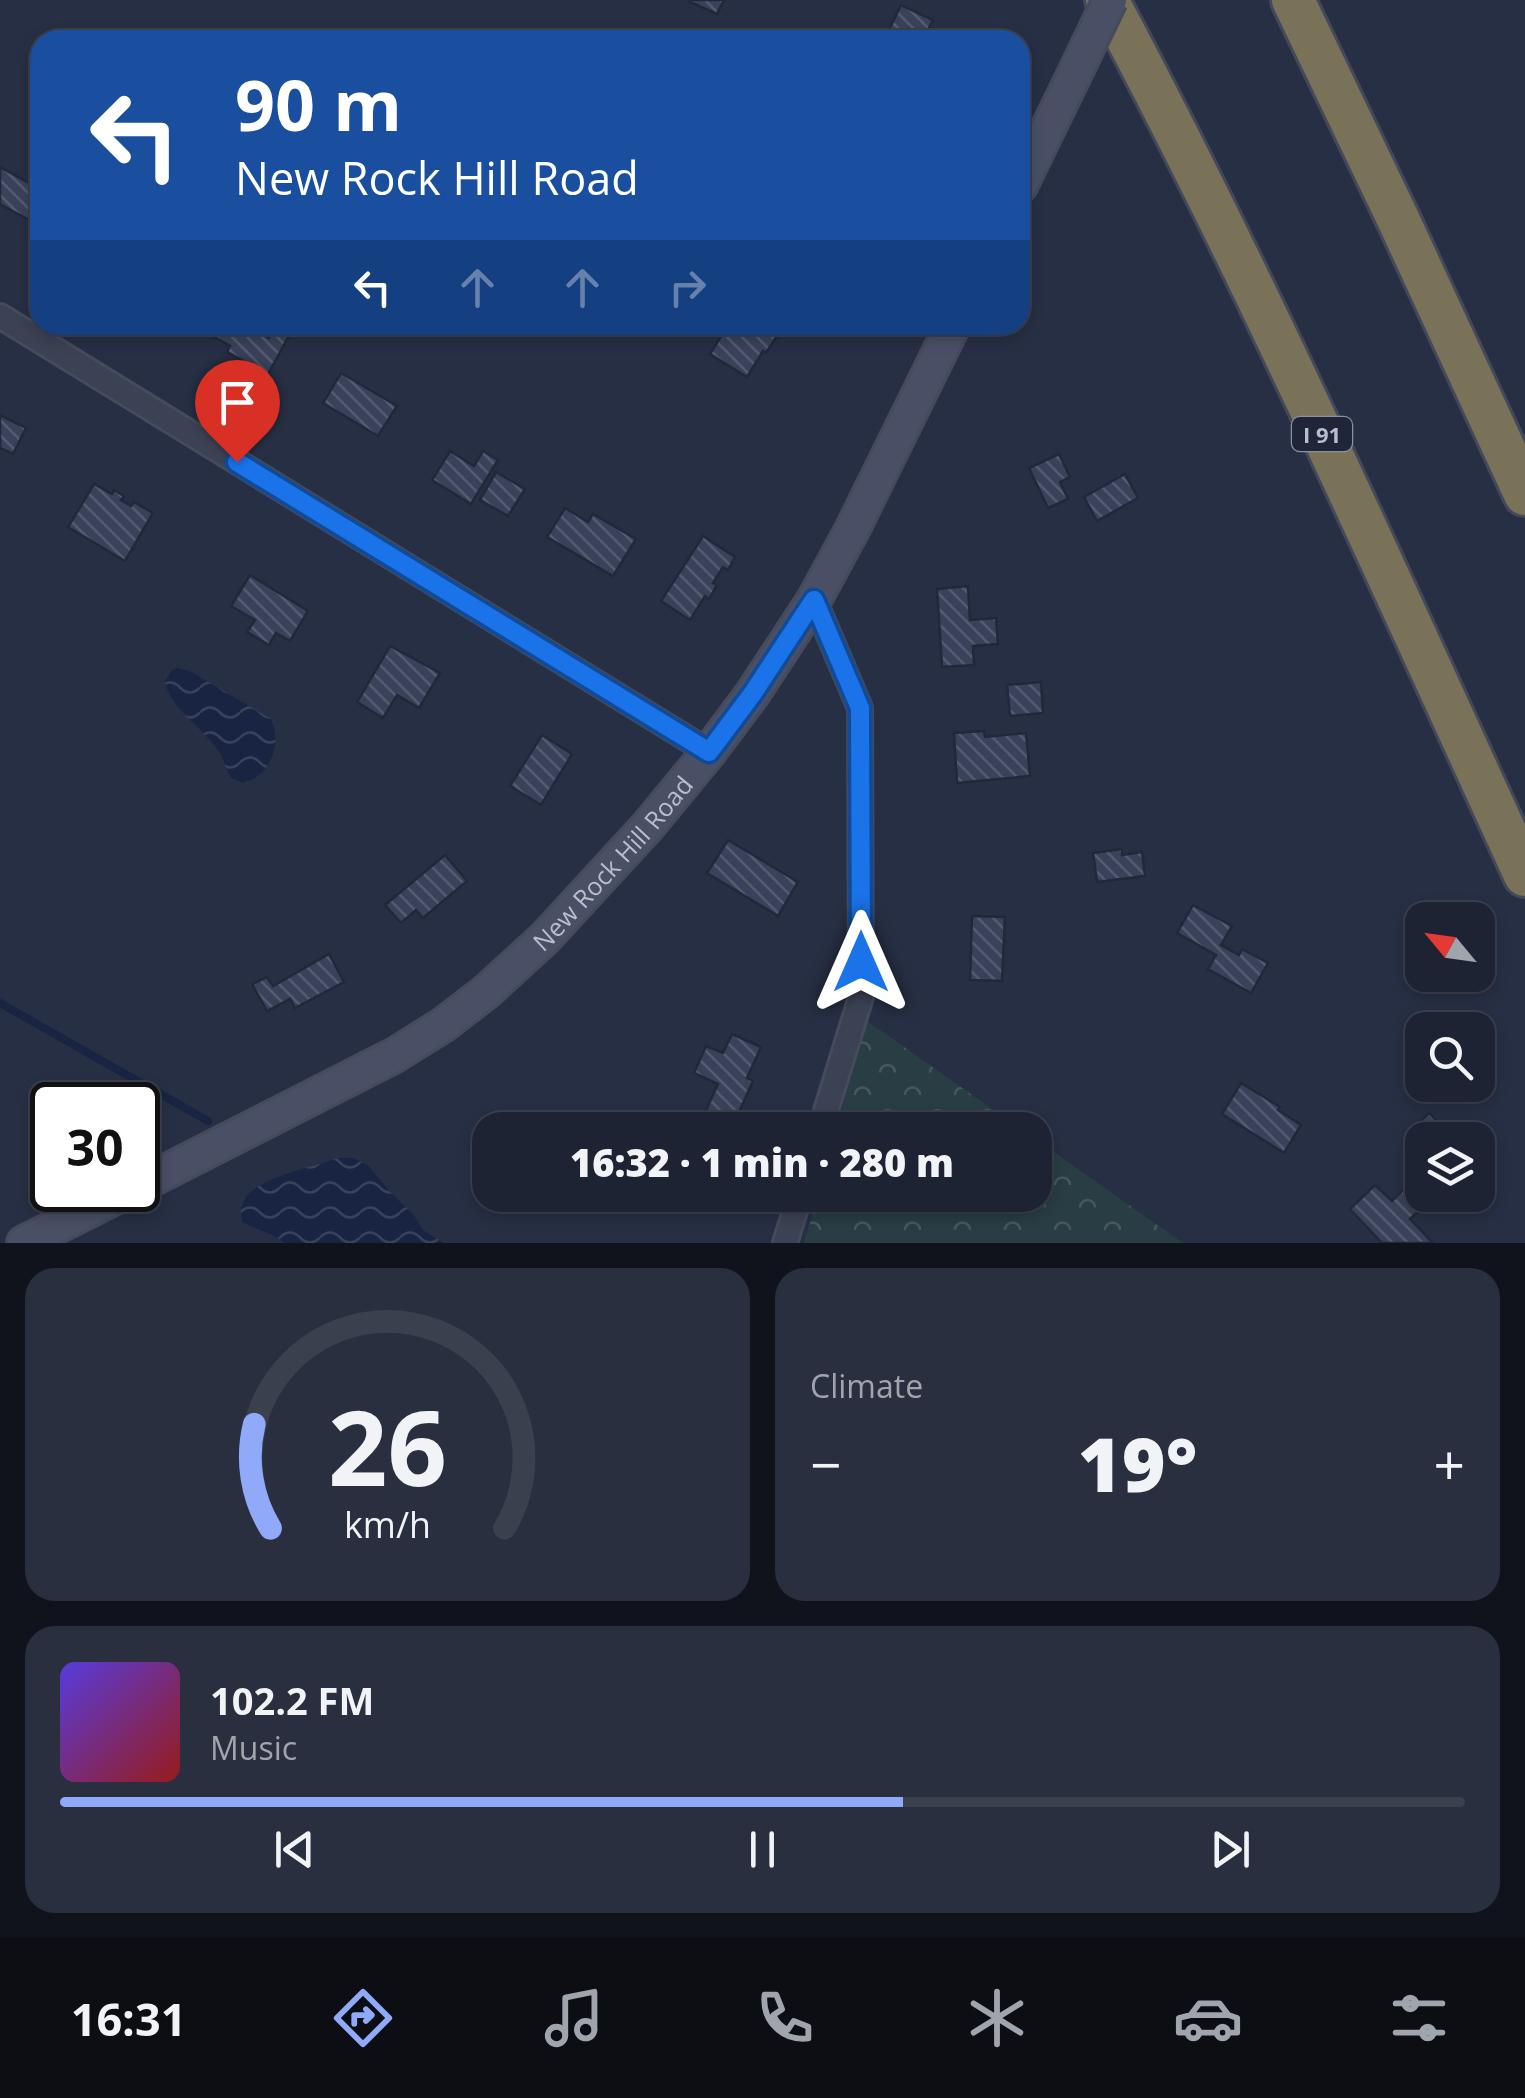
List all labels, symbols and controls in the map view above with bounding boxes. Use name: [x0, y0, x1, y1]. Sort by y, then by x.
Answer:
text: 90 m: [235, 56, 402, 152]
icon: left: [70, 70, 200, 200]
text: New Rock Hill Road: [235, 147, 639, 208]
icon: left: [345, 260, 400, 315]
icon: ahead: [450, 260, 505, 315]
icon: ahead: [555, 260, 610, 315]
icon: right: [660, 260, 715, 315]
pin: [195, 360, 280, 463]
icon: arrive: [210, 375, 265, 430]
road number: I 91: [1292, 417, 1352, 451]
street label: New Rock Hill Road: [525, 768, 700, 958]
north arrow: [1405, 902, 1495, 992]
map controls: [1405, 902, 1495, 1212]
position arrow: [809, 910, 913, 1014]
button: search: [1405, 1012, 1495, 1102]
speed limit sign: 30: [30, 1082, 160, 1212]
button: layers: [1405, 1122, 1495, 1212]
text: 16:32 · 1 min · 280 m: [570, 1136, 954, 1188]
text: Climate: [810, 1364, 923, 1407]
text: 26: [328, 1375, 447, 1516]
text: 19°: [1078, 1412, 1197, 1514]
text: −: [810, 1426, 841, 1501]
text: +: [1434, 1426, 1465, 1501]
text: km/h: [344, 1500, 431, 1548]
text: 102.2 FM: [210, 1674, 374, 1726]
text: Music: [210, 1726, 297, 1769]
icon: previous: [267, 1822, 322, 1877]
icon: pause: [735, 1822, 790, 1877]
icon: next: [1203, 1822, 1258, 1877]
icon: directions: [328, 1983, 398, 2053]
icon: music: [539, 1983, 609, 2053]
icon: phone: [750, 1983, 820, 2053]
icon: climate: [962, 1983, 1032, 2053]
icon: car: [1173, 1983, 1243, 2053]
icon: filters: [1384, 1983, 1454, 2053]
text: 16:31: [71, 1988, 186, 2049]

